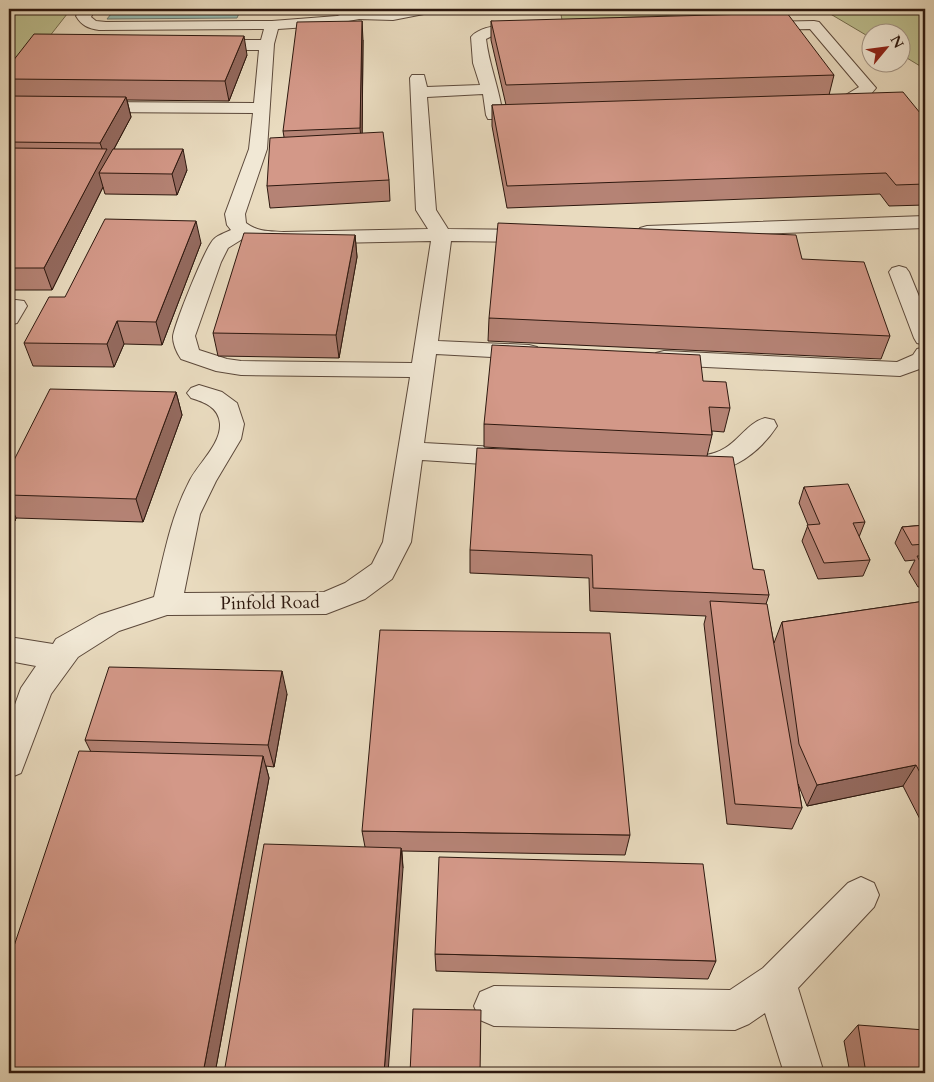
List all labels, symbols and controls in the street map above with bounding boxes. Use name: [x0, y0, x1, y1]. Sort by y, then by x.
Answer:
north arrow: [862, 22, 912, 72]
text: N: [886, 32, 908, 52]
street label: Pinfold Road: [220, 590, 320, 616]

